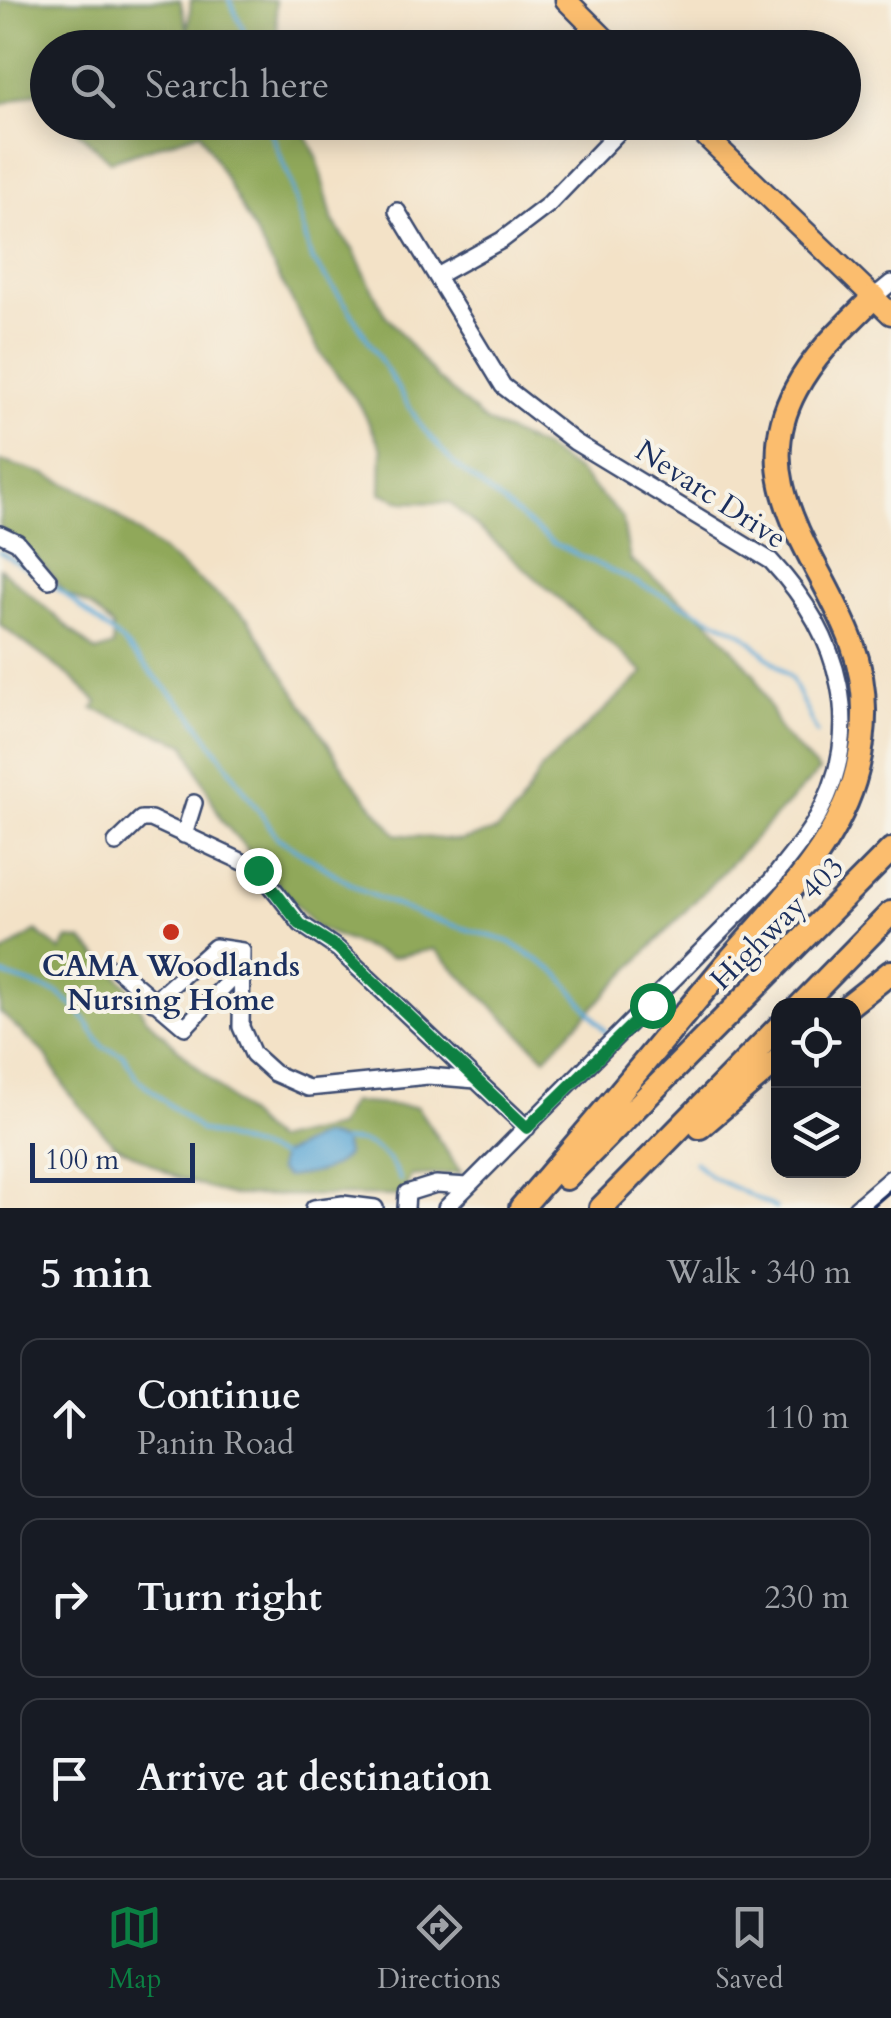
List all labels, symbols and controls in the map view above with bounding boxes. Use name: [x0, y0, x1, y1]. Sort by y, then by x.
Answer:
search box: [30, 30, 861, 140]
icon: search: [65, 58, 120, 113]
text: Search here: [145, 59, 329, 111]
street label: Nevarc Drive: [627, 430, 794, 559]
street label: Highway 403: [701, 847, 853, 999]
route end: [236, 848, 282, 894]
marker: CAMA Woodlands Nursing Home: [160, 921, 182, 943]
place label: CAMA Woodlands Nursing Home: [42, 946, 300, 1021]
route start: [630, 983, 676, 1029]
map controls: [771, 998, 861, 1178]
button: locate: [771, 998, 861, 1088]
button: layers: [771, 1088, 861, 1178]
scale bar: [30, 1138, 195, 1182]
text: 100 m: [45, 1141, 119, 1179]
text: 5 min: [40, 1245, 152, 1302]
text: Walk · 340 m: [666, 1251, 851, 1295]
text: Continue: [137, 1370, 301, 1422]
icon: ahead: [42, 1391, 97, 1446]
text: 110 m: [764, 1396, 849, 1440]
text: Panin Road: [137, 1422, 294, 1466]
icon: right: [42, 1571, 97, 1626]
text: Turn right: [137, 1572, 322, 1624]
text: 230 m: [764, 1576, 849, 1620]
icon: arrive: [42, 1751, 97, 1806]
text: Arrive at destination: [137, 1752, 492, 1804]
tab: Map: [107, 1900, 162, 1998]
tab: Directions: [377, 1900, 501, 1998]
tab: Saved: [716, 1900, 784, 1998]

